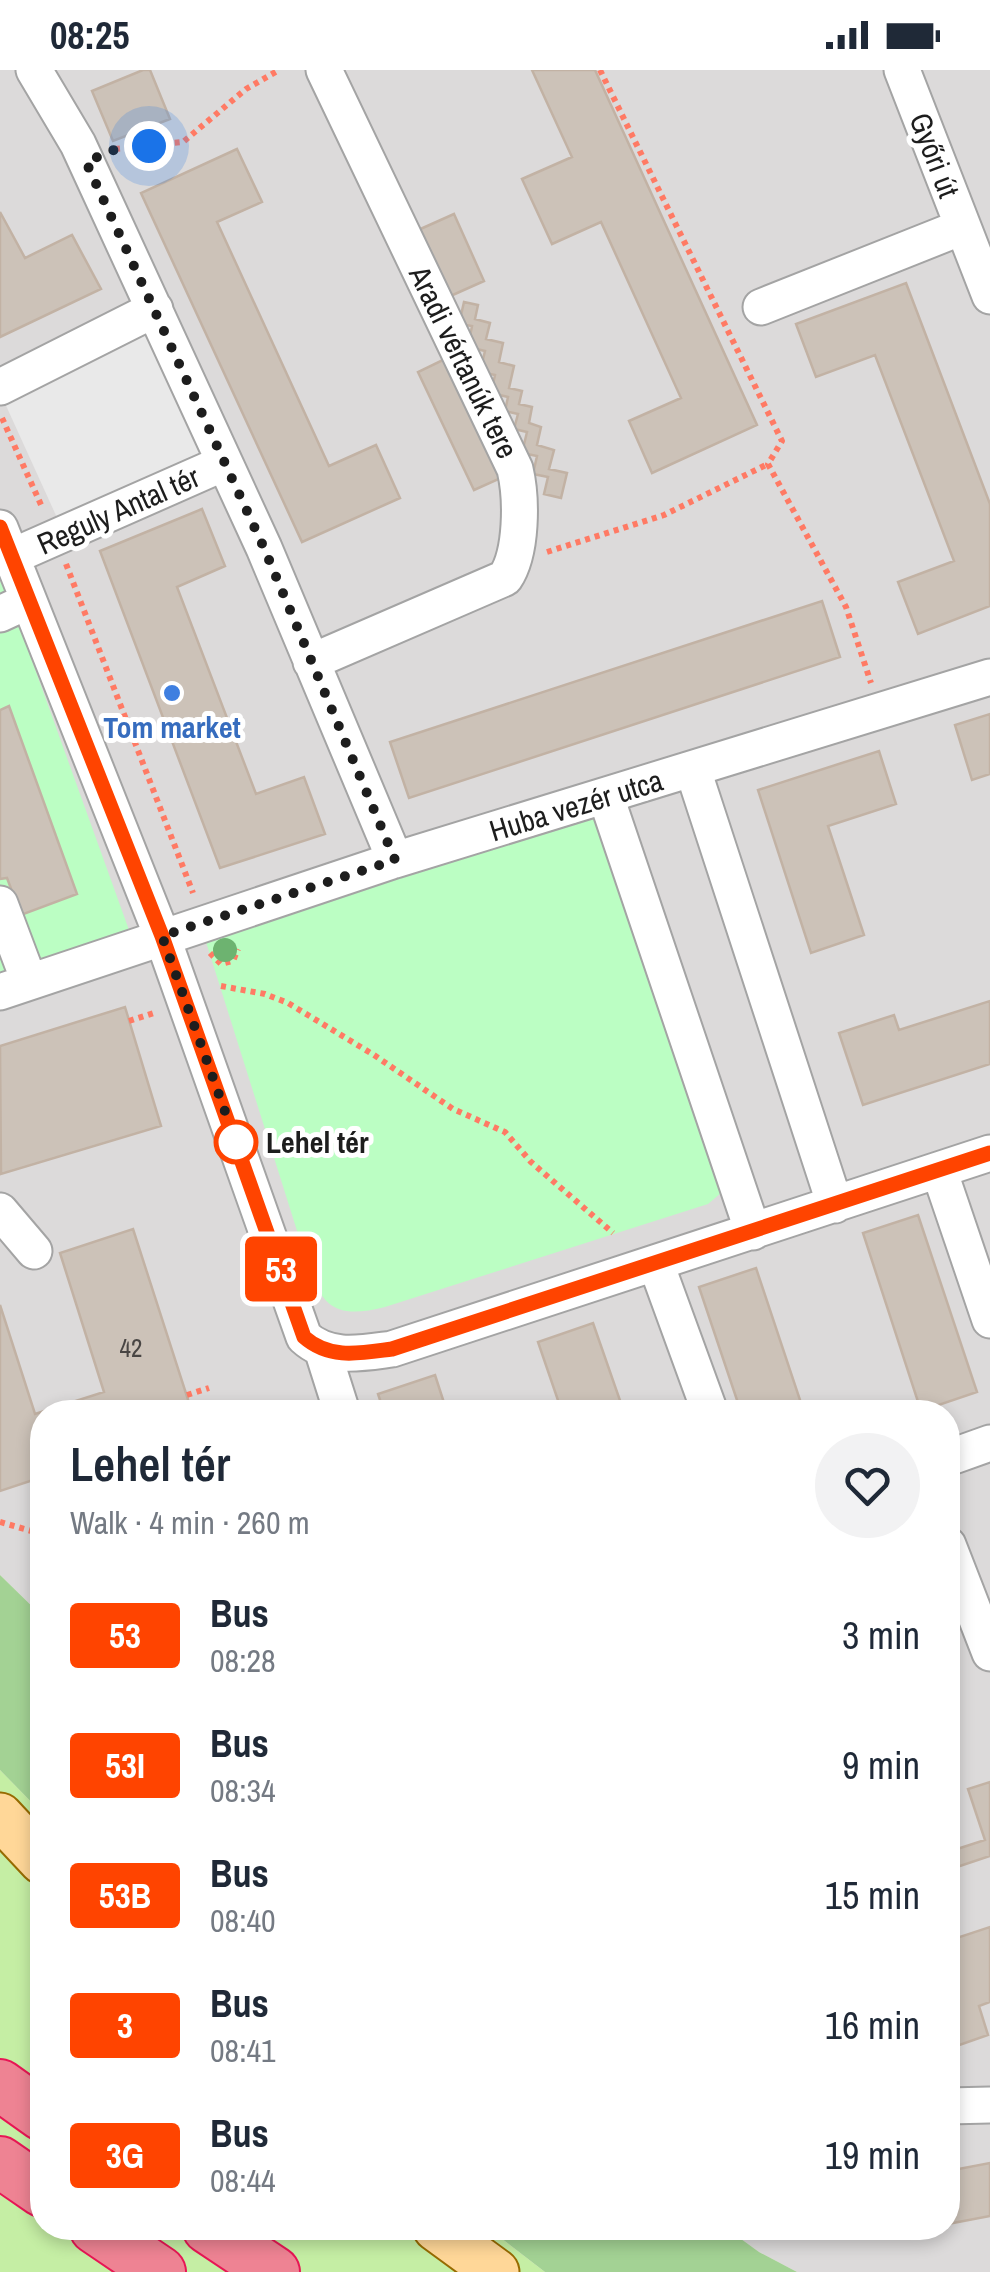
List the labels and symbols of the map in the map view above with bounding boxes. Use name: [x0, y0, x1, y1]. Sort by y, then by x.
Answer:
street label: Győri út: [901, 107, 969, 203]
your location: [124, 121, 174, 171]
street label: Aradi vértanúk tere: [400, 258, 528, 465]
street label: Reguly Antal tér: [31, 456, 206, 564]
marker: Tom market: [161, 682, 183, 704]
place label: Tom market: [103, 707, 241, 747]
street label: Huba vezér utca: [484, 760, 668, 850]
marker: Lehel tér: [215, 1121, 257, 1163]
place label: Lehel tér: [266, 1122, 369, 1162]
line badge: 53: [236, 1236, 326, 1302]
house number: 42: [120, 1331, 142, 1365]

